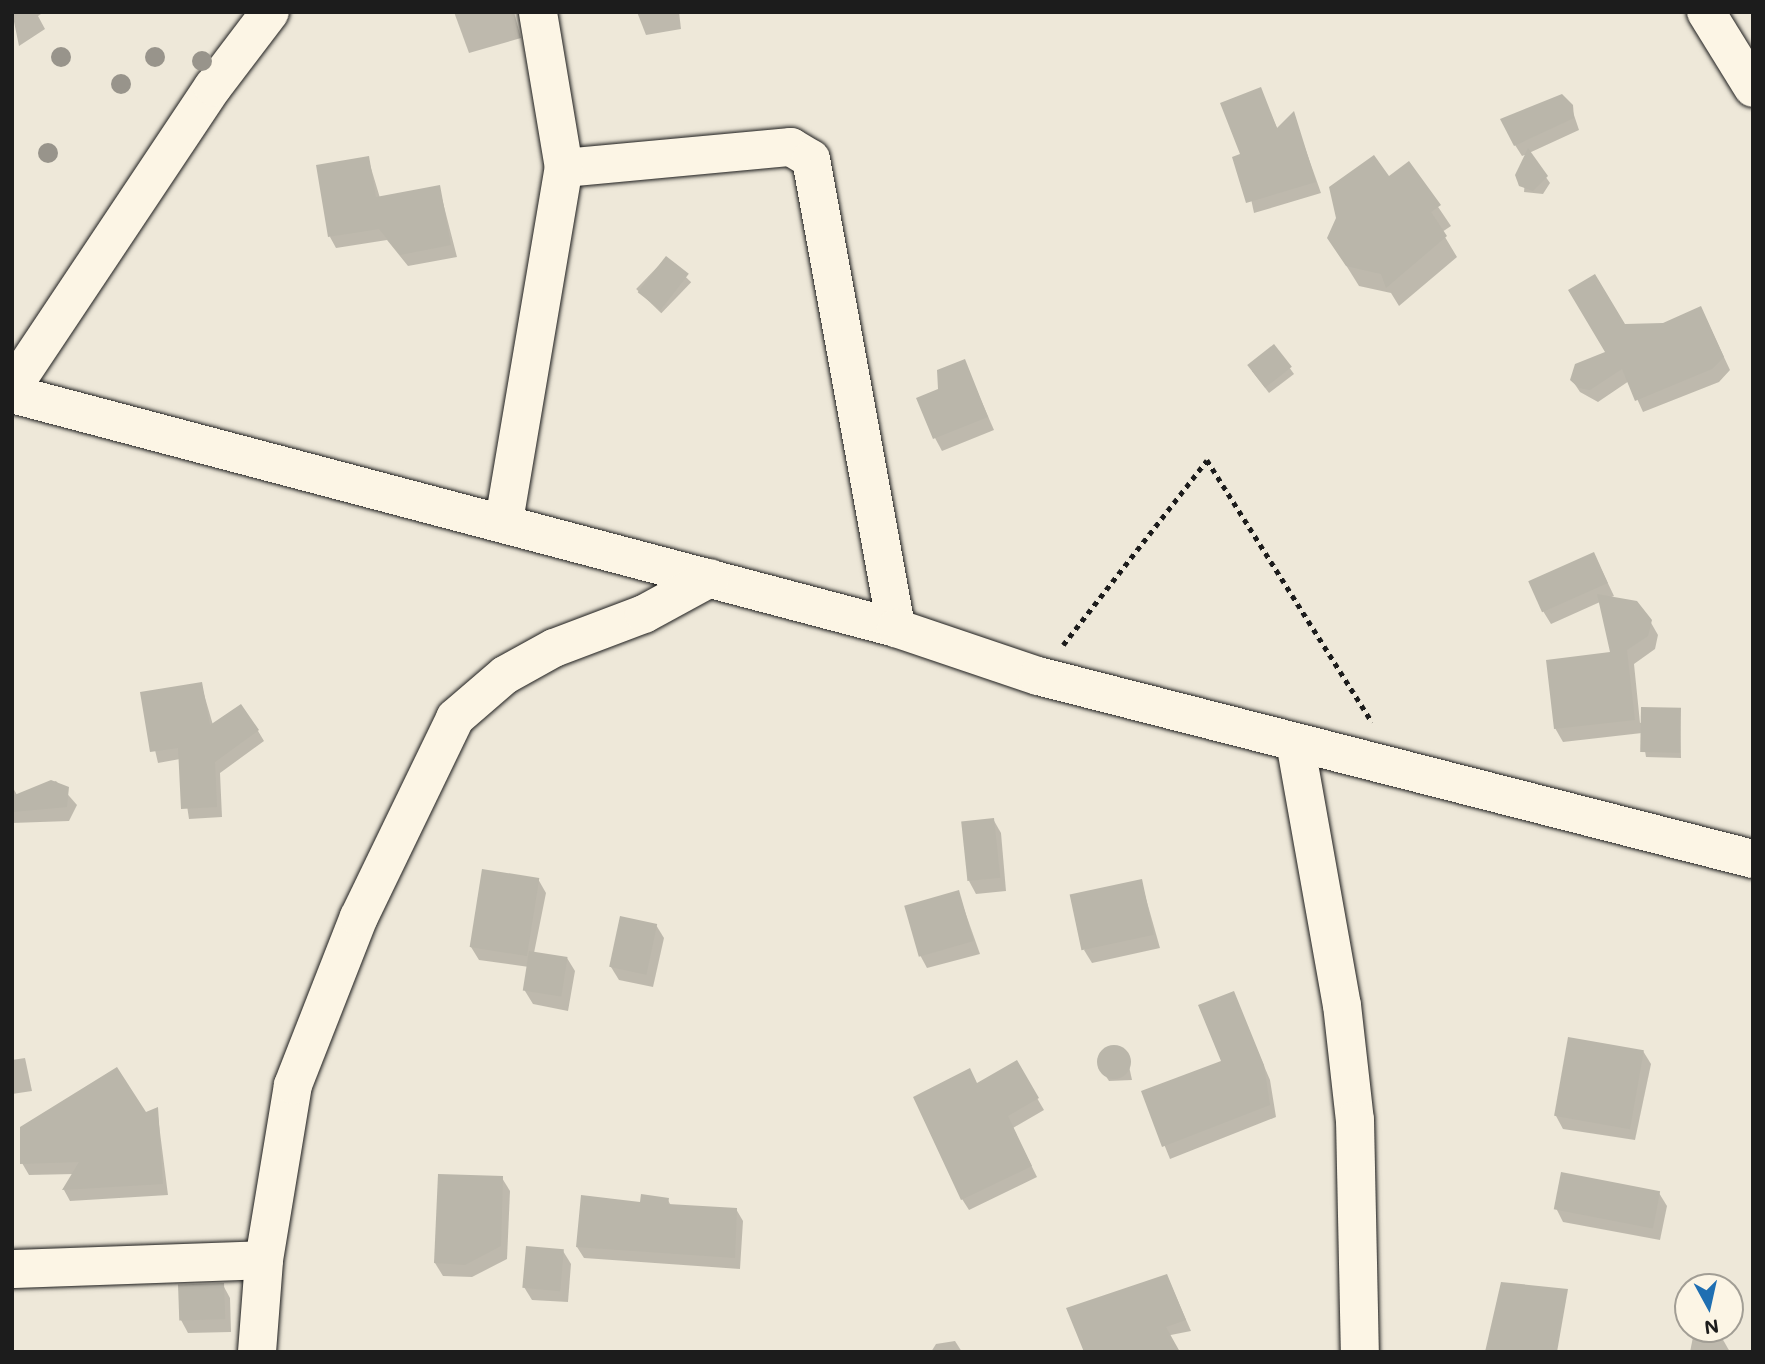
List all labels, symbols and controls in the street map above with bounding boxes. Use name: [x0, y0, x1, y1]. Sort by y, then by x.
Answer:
north arrow: [1674, 1273, 1744, 1343]
text: N: [1703, 1314, 1721, 1341]

